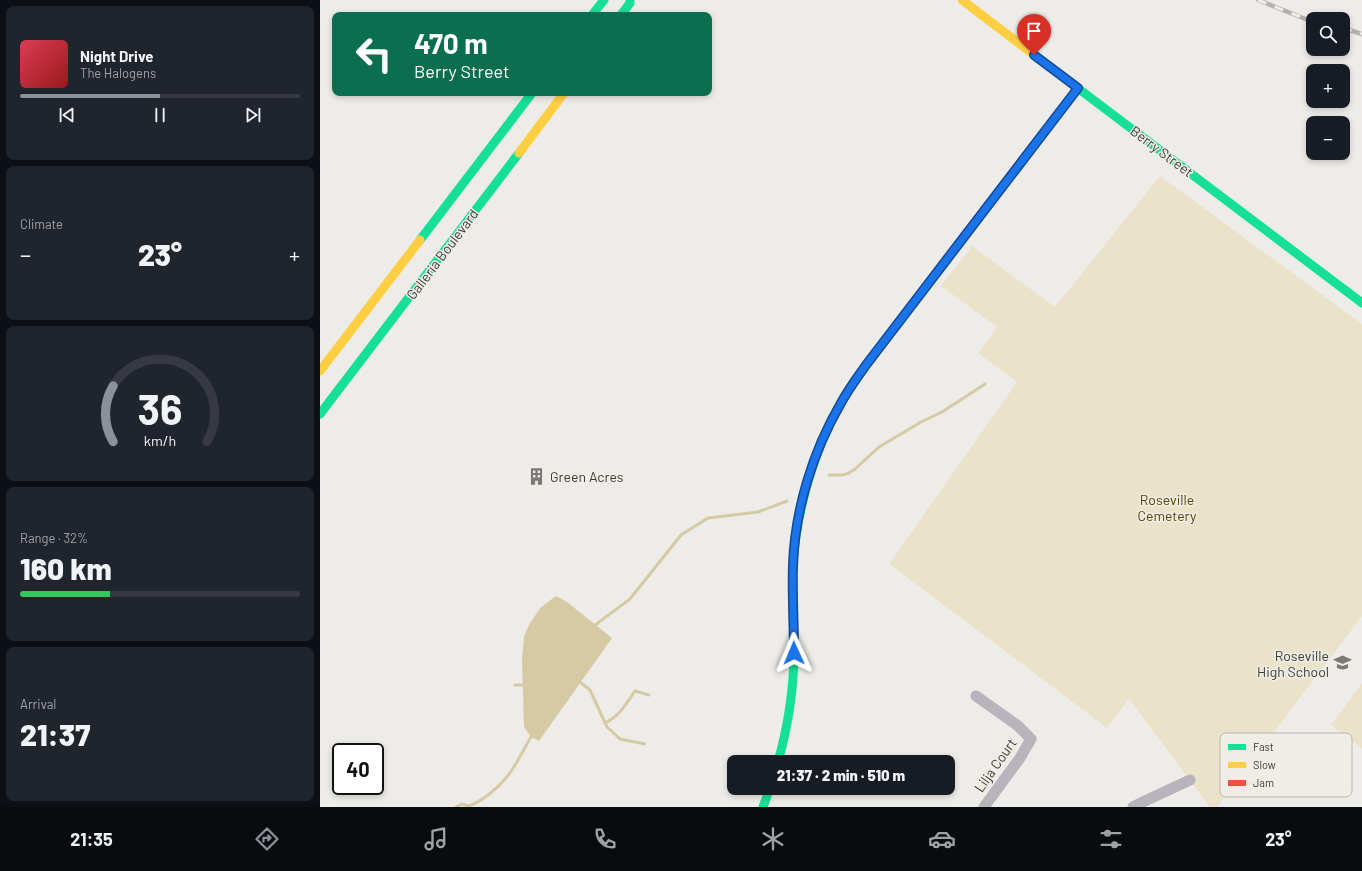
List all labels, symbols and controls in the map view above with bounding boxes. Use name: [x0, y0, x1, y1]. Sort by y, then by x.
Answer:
map controls: [1306, 12, 1350, 160]
button: search: [1306, 12, 1350, 56]
pin: [1017, 14, 1051, 55]
icon: arrive: [1023, 20, 1045, 42]
text: 470 m: [414, 26, 488, 60]
icon: left: [348, 28, 400, 80]
text: Night Drive: [80, 47, 153, 65]
text: Berry Street: [414, 60, 510, 82]
button: +: [1306, 64, 1350, 108]
text: The Halogens: [80, 65, 156, 81]
icon: previous: [56, 104, 78, 126]
icon: pause: [149, 104, 171, 126]
icon: next: [242, 104, 264, 126]
button: −: [1306, 116, 1350, 160]
street label: Berry Street: [1127, 122, 1197, 180]
street label: Galleria Boulevard: [402, 205, 482, 303]
text: Climate: [20, 216, 63, 232]
text: 23°: [138, 236, 182, 272]
text: −: [20, 241, 31, 267]
text: +: [289, 241, 300, 267]
text: 36: [138, 382, 182, 432]
text: km/h: [144, 431, 176, 448]
building icon: Green Acres: [527, 466, 547, 486]
place label: Green Acres: [550, 468, 624, 485]
park label: Roseville Cemetery: [1137, 491, 1197, 524]
text: Range · 32%: [20, 530, 88, 546]
text: 160 km: [20, 550, 112, 586]
position arrow: [773, 632, 815, 674]
place label: Roseville High School: [1257, 647, 1329, 680]
school or university icon: Roseville High School: [1332, 653, 1352, 673]
text: Arrival: [20, 696, 56, 712]
text: 21:37: [20, 716, 90, 752]
legend: [1220, 733, 1352, 797]
street label: Lilja Court: [970, 735, 1020, 795]
text: Fast: [1253, 740, 1274, 753]
speed limit sign: 40: [332, 743, 384, 795]
text: Slow: [1253, 758, 1276, 771]
text: 21:37 · 2 min · 510 m: [777, 766, 905, 784]
text: Jam: [1253, 776, 1274, 789]
icon: directions: [253, 825, 281, 853]
icon: music: [422, 825, 450, 853]
icon: phone: [591, 825, 619, 853]
icon: climate: [759, 825, 787, 853]
icon: car: [928, 825, 956, 853]
icon: filters: [1097, 825, 1125, 853]
text: 21:35: [70, 828, 113, 850]
text: 23°: [1265, 828, 1292, 850]

